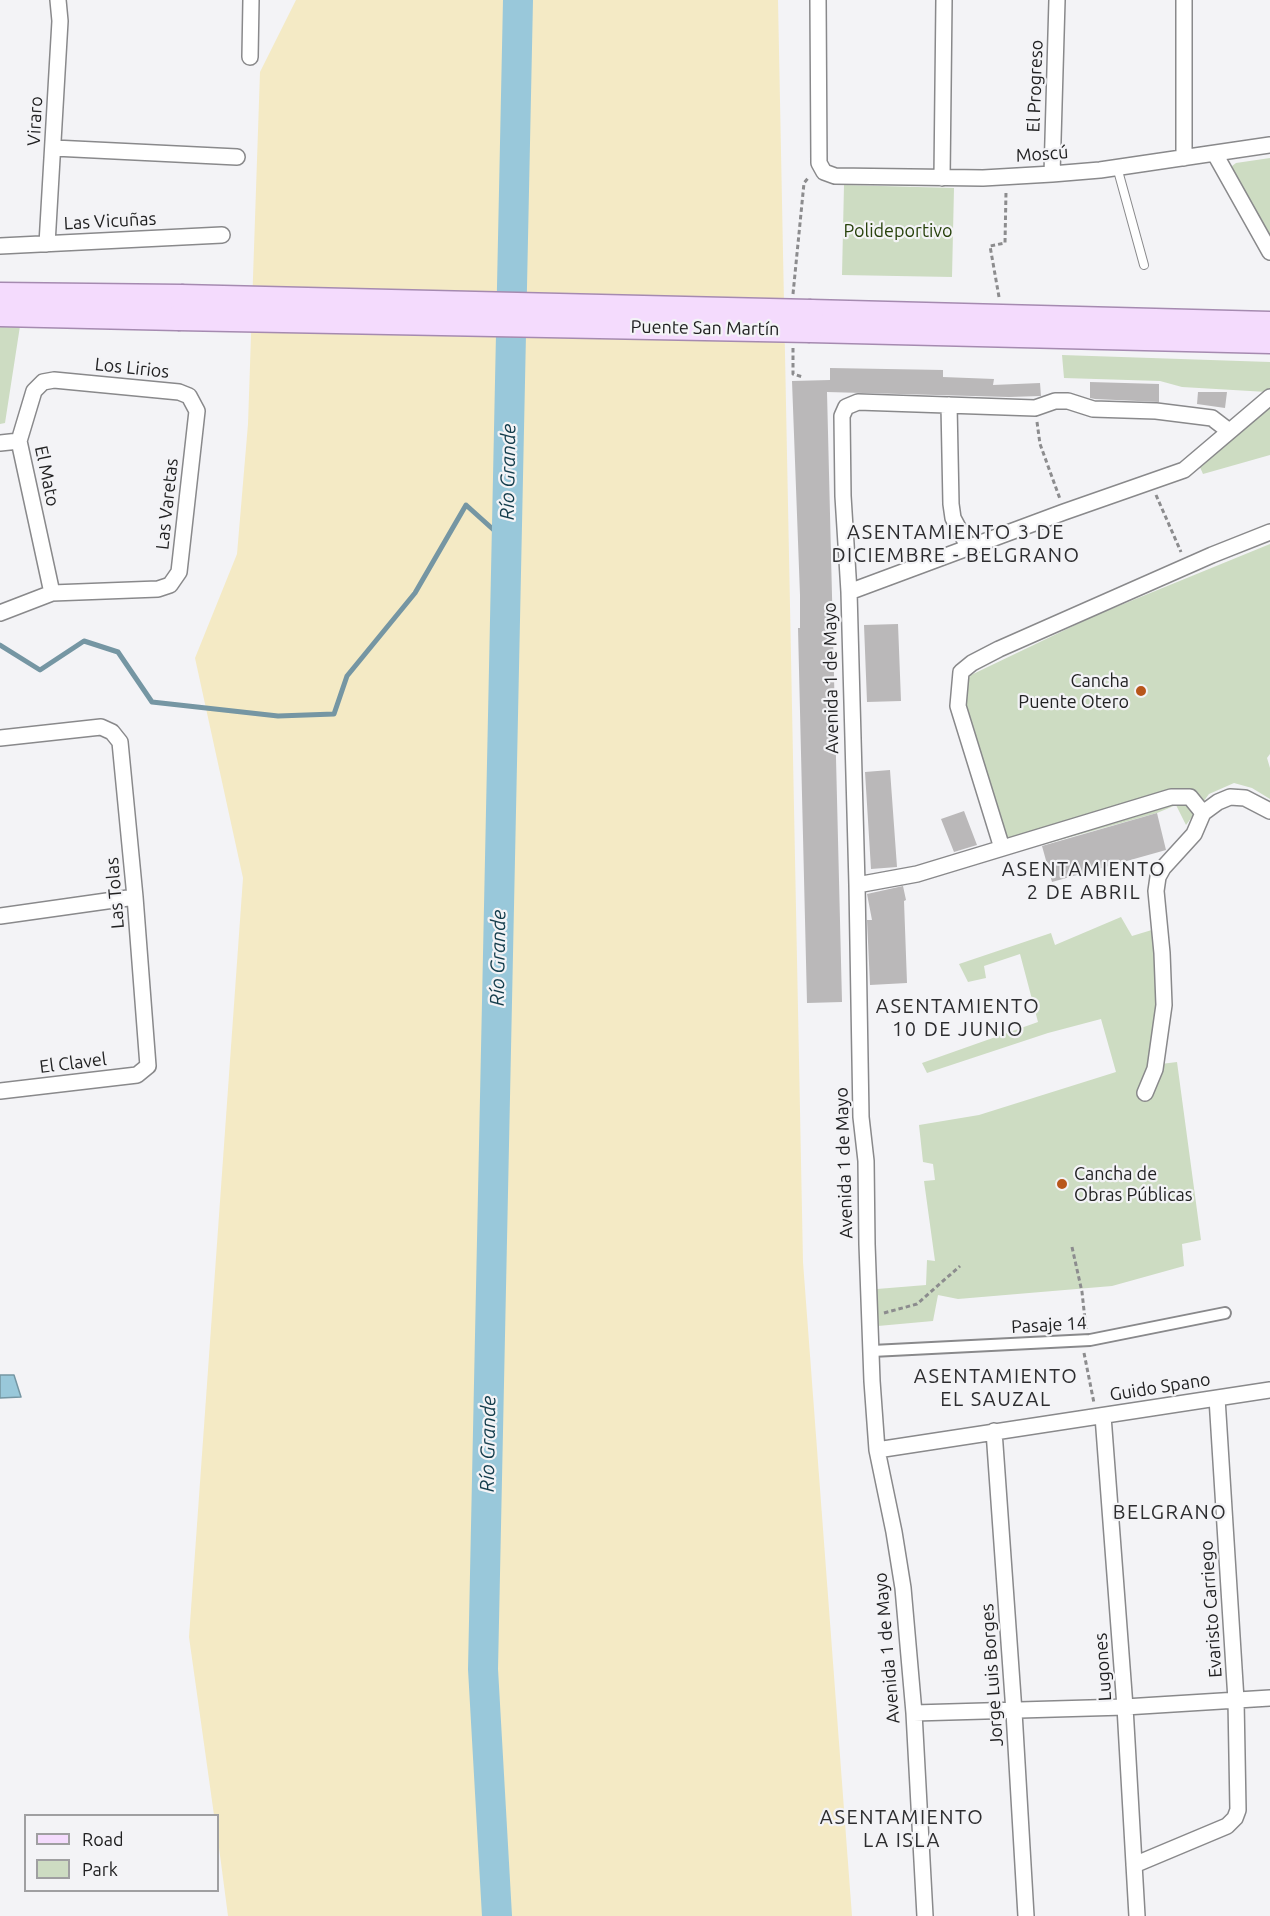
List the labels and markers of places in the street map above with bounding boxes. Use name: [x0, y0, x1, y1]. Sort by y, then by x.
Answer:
place label: Cancha Puente Otero: [1018, 670, 1129, 712]
marker: Cancha Puente Otero: [1134, 684, 1148, 698]
place label: Cancha de Obras Públicas: [1074, 1163, 1193, 1206]
marker: Cancha de Obras Públicas: [1055, 1177, 1069, 1191]

